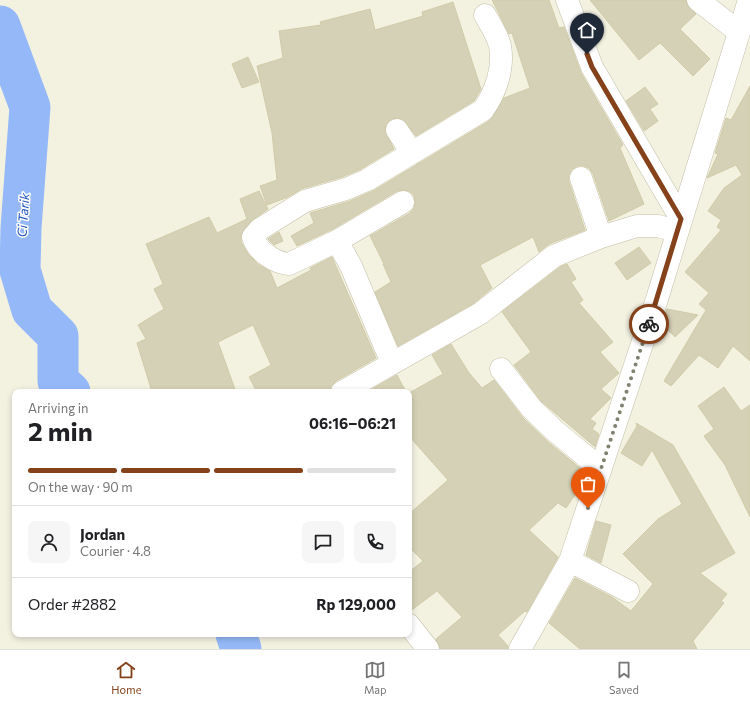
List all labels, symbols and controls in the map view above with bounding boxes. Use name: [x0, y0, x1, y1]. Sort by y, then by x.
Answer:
pin: [570, 13, 604, 54]
icon: home: [576, 19, 598, 41]
water label: Ci Tarik: [13, 191, 33, 238]
courier: [629, 304, 669, 344]
icon: bike: [638, 313, 660, 335]
text: Arriving in: [28, 400, 88, 416]
text: 06:16–06:21: [309, 414, 396, 432]
text: 2 min: [28, 415, 93, 446]
pin: [571, 467, 605, 508]
icon: bag: [577, 473, 599, 495]
text: On the way · 90 m: [28, 479, 133, 495]
button: person: [28, 521, 70, 563]
button: chat: [302, 521, 344, 563]
button: phone: [354, 521, 396, 563]
text: Jordan: [80, 525, 125, 543]
text: Courier · 4.8: [80, 543, 151, 559]
text: Order #2882: [28, 595, 116, 613]
text: Rp 129,000: [316, 595, 396, 613]
tab: Home: [111, 659, 141, 696]
tab: Map: [364, 659, 387, 696]
tab: Saved: [609, 659, 639, 696]

